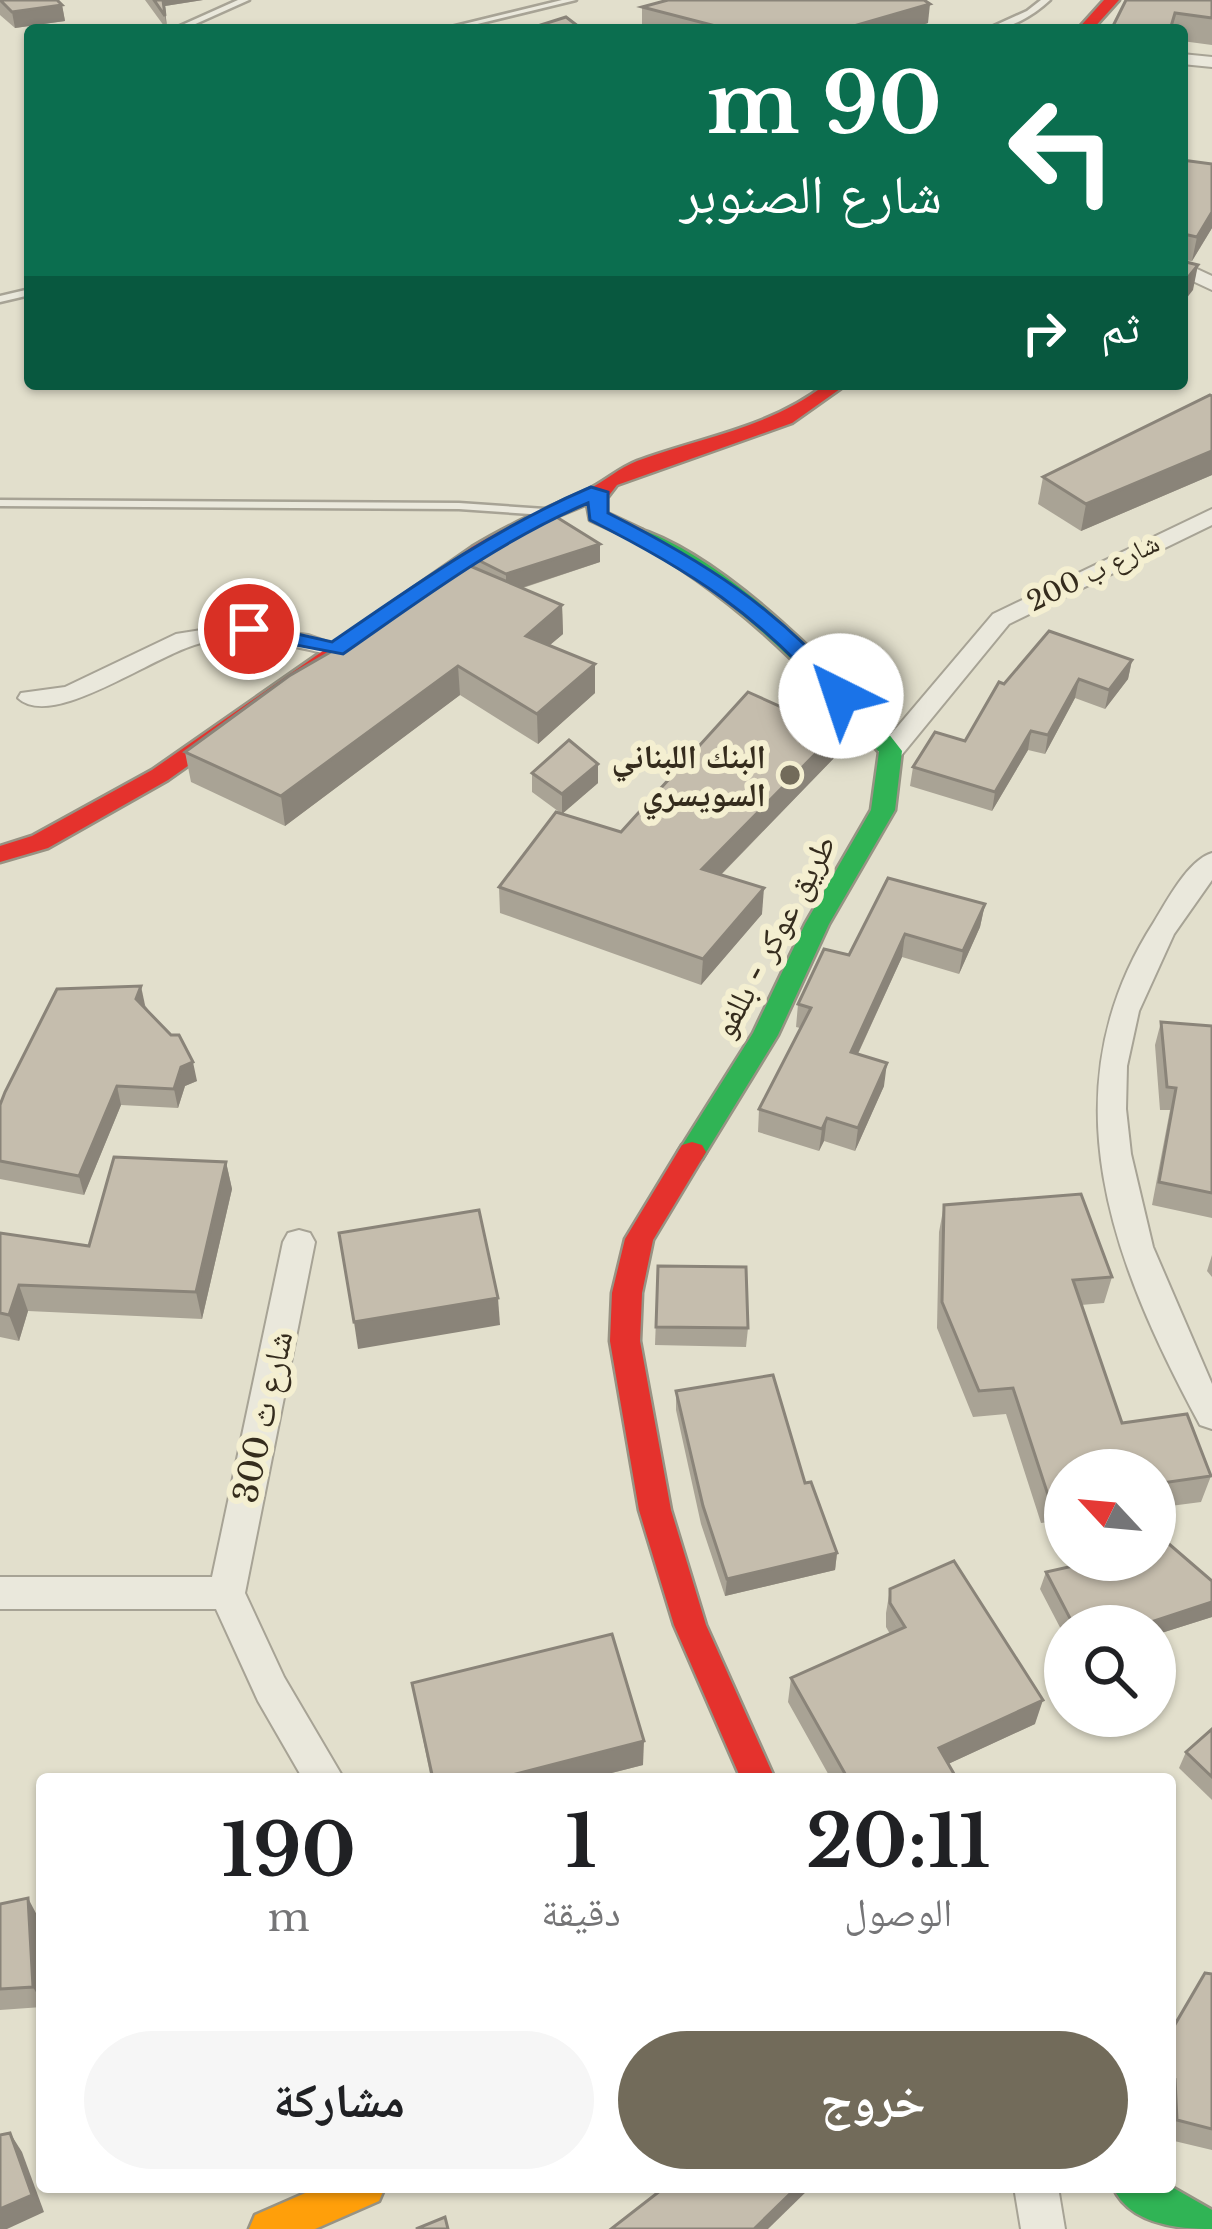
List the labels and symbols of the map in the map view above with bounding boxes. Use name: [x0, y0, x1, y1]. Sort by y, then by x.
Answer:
street label: شارع ب 200: [1022, 526, 1165, 619]
pin: [198, 578, 300, 680]
position arrow: [778, 633, 904, 759]
place label: البنك اللبناني السويسري: [612, 736, 766, 820]
marker: البنك اللبناني السويسري: [777, 762, 803, 788]
street label: طريق عوكر - بللفو: [703, 828, 845, 1044]
street label: شارع ث 300: [225, 1327, 301, 1507]
north arrow: [1044, 1449, 1176, 1581]

